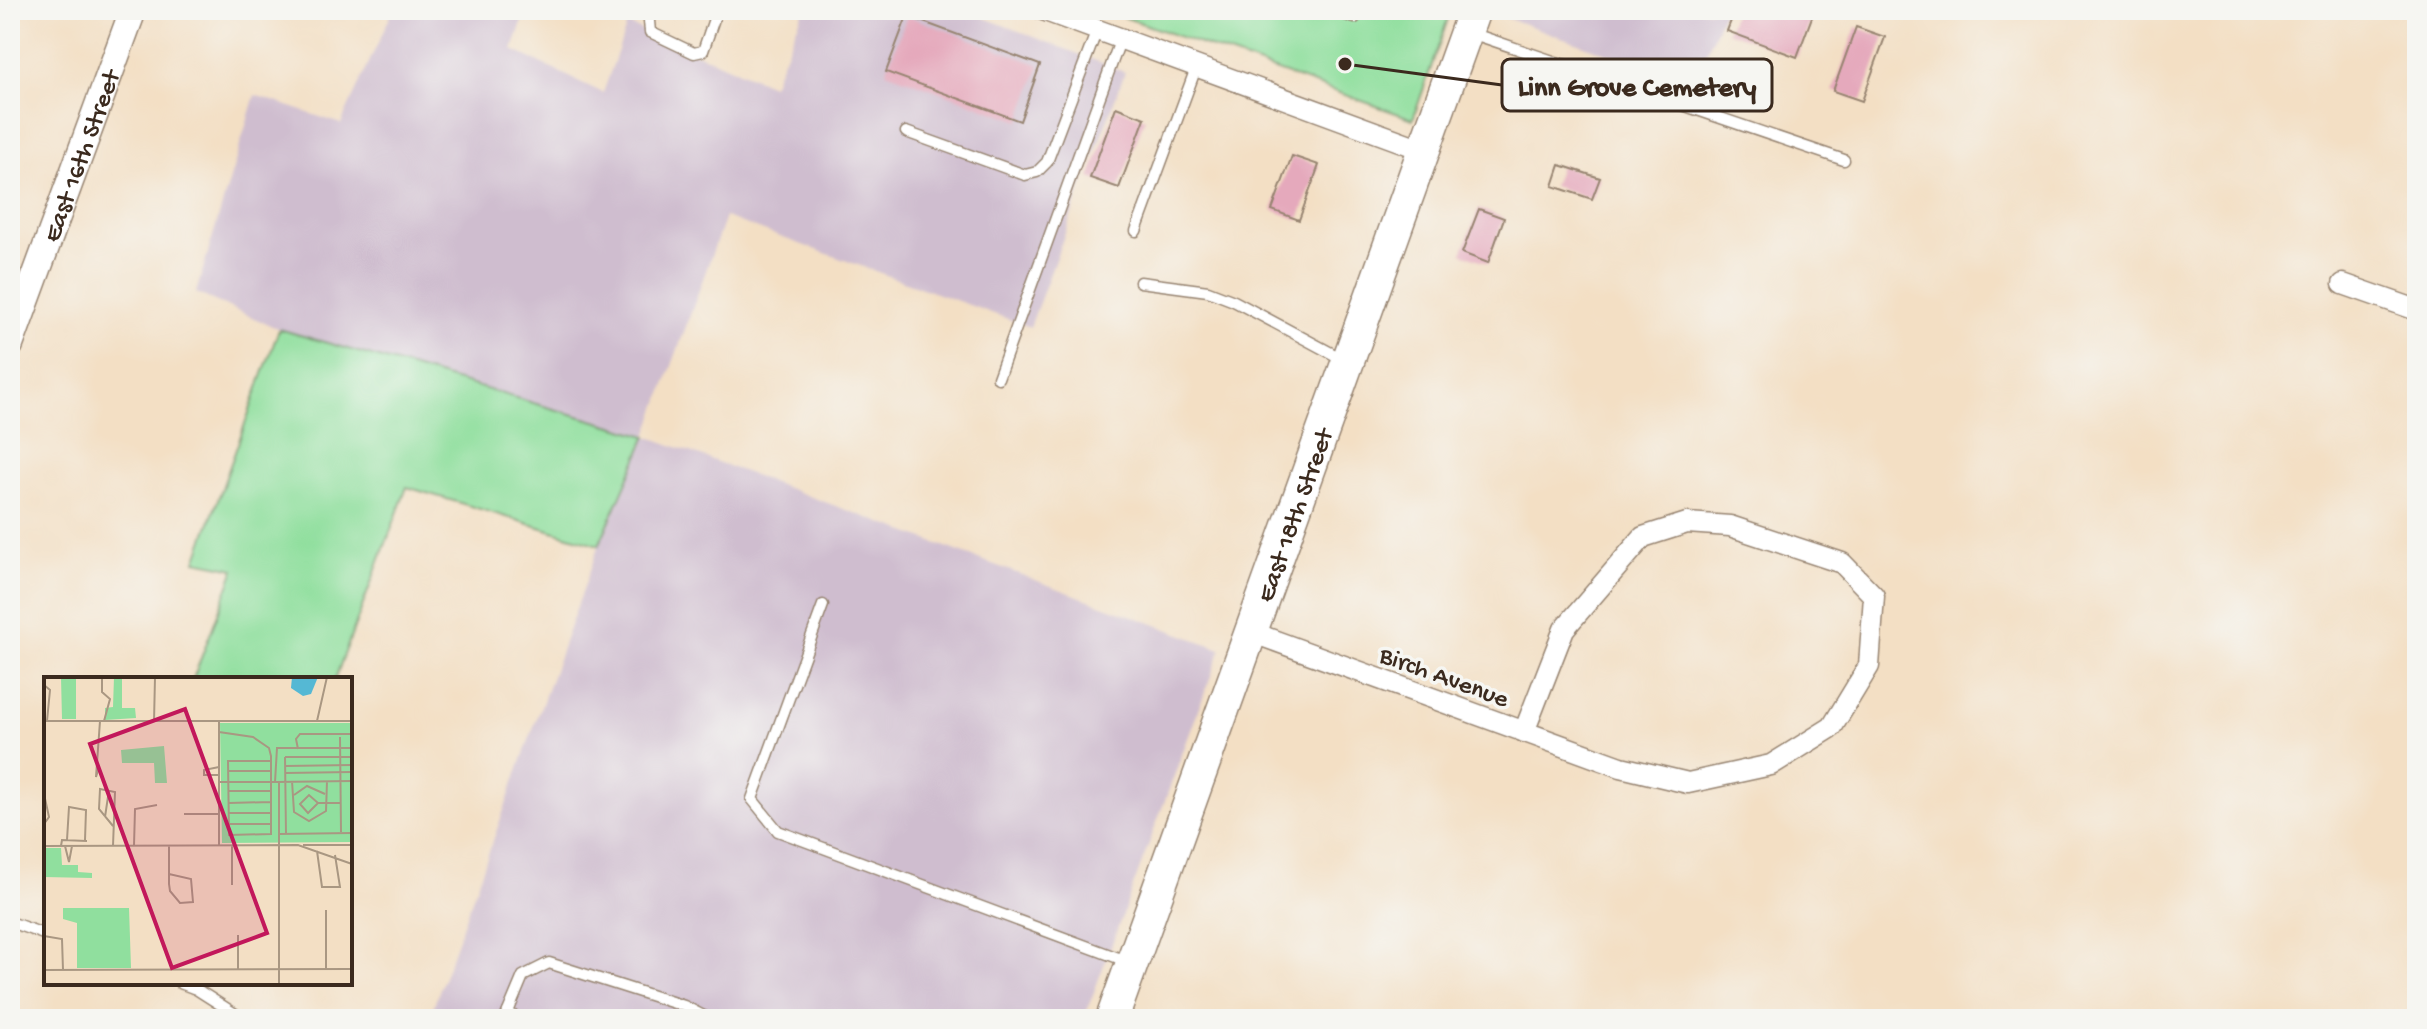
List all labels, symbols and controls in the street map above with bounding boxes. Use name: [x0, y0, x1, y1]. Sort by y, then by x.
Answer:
callout: Linn Grove Cemetery: [1502, 59, 1772, 111]
street label: East 16th Street: [38, 64, 130, 247]
text: Linn Grove Cemetery: [1518, 73, 1757, 106]
street label: East 18th Street: [1252, 423, 1343, 607]
street label: Birch Avenue: [1374, 641, 1513, 717]
inset map: [44, 677, 352, 985]

